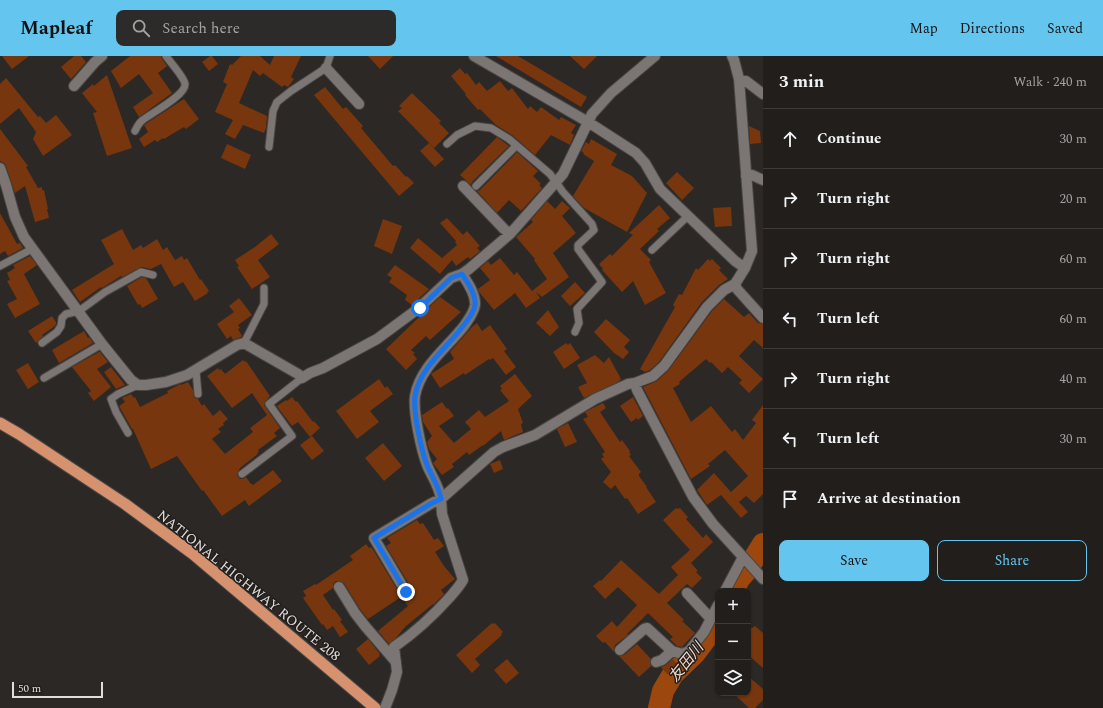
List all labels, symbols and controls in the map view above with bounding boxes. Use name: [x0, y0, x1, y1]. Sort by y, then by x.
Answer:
search box: [116, 10, 396, 46]
text: Mapleaf: [20, 14, 92, 43]
icon: search: [130, 17, 152, 39]
text: Search here: [162, 17, 240, 40]
text: Map: [910, 18, 938, 39]
text: Directions: [960, 18, 1025, 39]
text: Saved: [1047, 18, 1083, 39]
text: 3 min: [779, 69, 824, 95]
text: Walk · 240 m: [1013, 72, 1087, 92]
text: Continue: [817, 127, 882, 150]
icon: ahead: [779, 128, 801, 150]
text: 30 m: [1060, 129, 1087, 149]
text: Turn right: [817, 187, 890, 210]
icon: right: [779, 188, 801, 210]
text: 20 m: [1060, 189, 1087, 209]
text: Turn right: [817, 247, 890, 270]
icon: right: [779, 248, 801, 270]
text: 60 m: [1060, 249, 1087, 269]
route start: [411, 299, 429, 317]
text: Turn left: [817, 307, 879, 330]
icon: left: [779, 308, 801, 330]
text: 60 m: [1060, 309, 1087, 329]
text: Turn right: [817, 367, 890, 390]
icon: right: [779, 368, 801, 390]
text: 40 m: [1060, 369, 1087, 389]
text: Turn left: [817, 427, 879, 450]
icon: left: [779, 428, 801, 450]
text: 30 m: [1060, 429, 1087, 449]
text: Arrive at destination: [817, 487, 961, 510]
icon: arrive: [779, 488, 801, 510]
street label: NATIONAL HIGHWAY ROUTE 208: [153, 505, 345, 666]
button: Save: [779, 540, 929, 581]
button: Share: [937, 540, 1087, 581]
route end: [397, 583, 415, 601]
map controls: [715, 588, 751, 696]
button: +: [715, 588, 751, 624]
button: −: [715, 624, 751, 660]
water label: 友田川: [663, 636, 711, 687]
button: layers: [715, 660, 751, 696]
scale bar: [12, 680, 103, 699]
text: 50 m: [18, 680, 41, 697]

